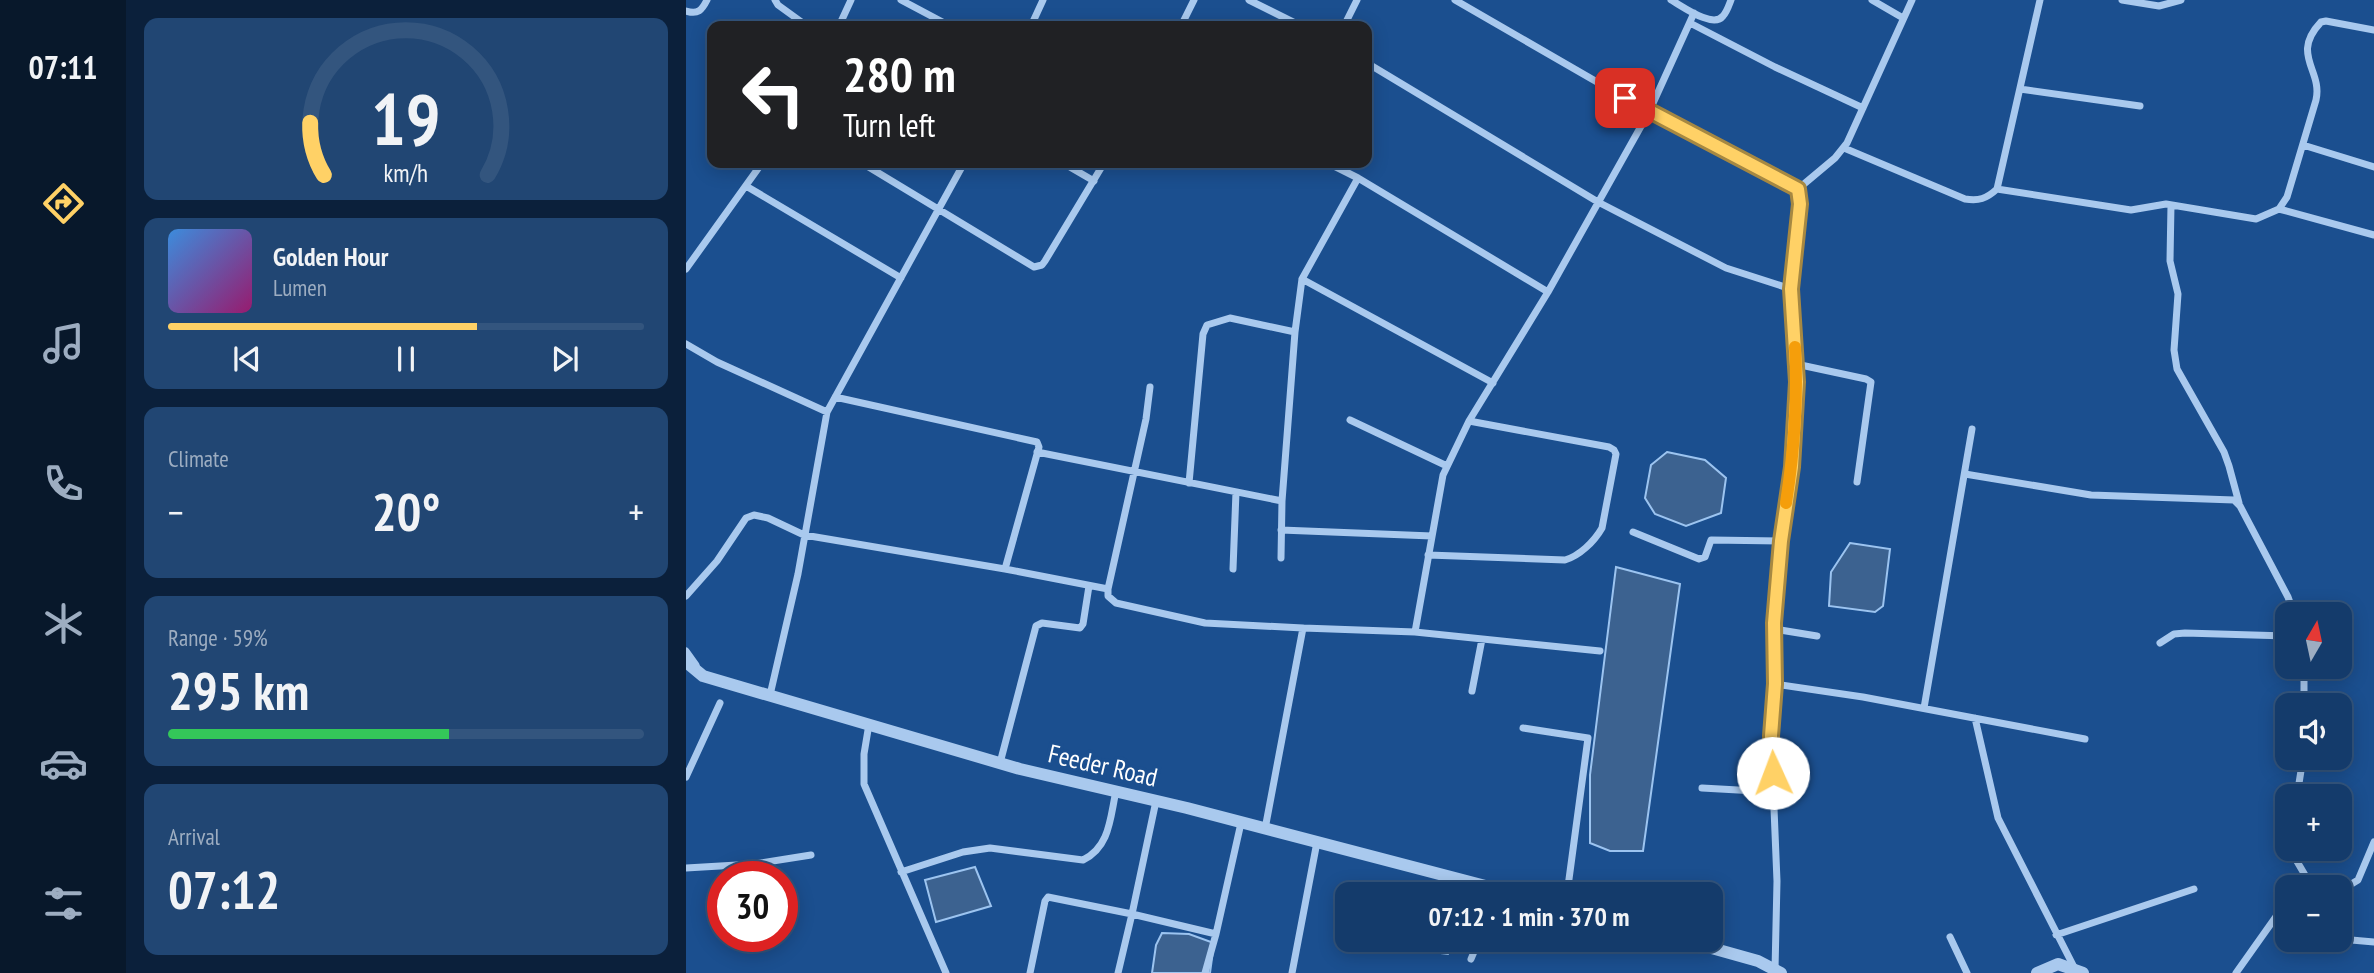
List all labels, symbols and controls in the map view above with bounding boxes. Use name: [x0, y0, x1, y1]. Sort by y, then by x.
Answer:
text: 280 m: [843, 42, 956, 106]
text: 07:11: [28, 46, 98, 88]
icon: left: [728, 49, 819, 140]
pin: [1595, 68, 1655, 128]
text: 19: [371, 71, 441, 165]
icon: arrive: [1606, 79, 1644, 117]
text: Turn left: [843, 104, 935, 146]
text: km/h: [384, 157, 428, 189]
icon: directions: [39, 179, 88, 228]
text: Golden Hour: [273, 240, 388, 273]
text: Lumen: [273, 273, 327, 302]
icon: music: [39, 319, 88, 368]
icon: previous: [228, 340, 266, 378]
icon: pause: [387, 340, 425, 378]
icon: next: [546, 340, 584, 378]
text: Climate: [168, 444, 229, 473]
icon: phone: [39, 459, 88, 508]
text: 20°: [372, 478, 440, 545]
text: −: [168, 487, 184, 536]
text: +: [628, 487, 644, 536]
icon: climate: [39, 599, 88, 648]
north arrow: [2275, 602, 2352, 679]
map controls: [2275, 602, 2352, 952]
text: Range · 59%: [168, 623, 268, 652]
text: 295 km: [168, 657, 309, 724]
button: sound: [2275, 693, 2352, 770]
street label: Feeder Road: [1045, 736, 1161, 794]
position arrow: [1736, 736, 1810, 810]
icon: car: [39, 739, 88, 788]
button: +: [2275, 784, 2352, 861]
text: Arrival: [168, 822, 220, 851]
text: 07:12: [168, 856, 280, 923]
speed limit sign: 30: [707, 861, 798, 952]
button: −: [2275, 875, 2352, 952]
icon: filters: [39, 879, 88, 928]
text: 07:12 · 1 min · 370 m: [1429, 900, 1629, 933]

